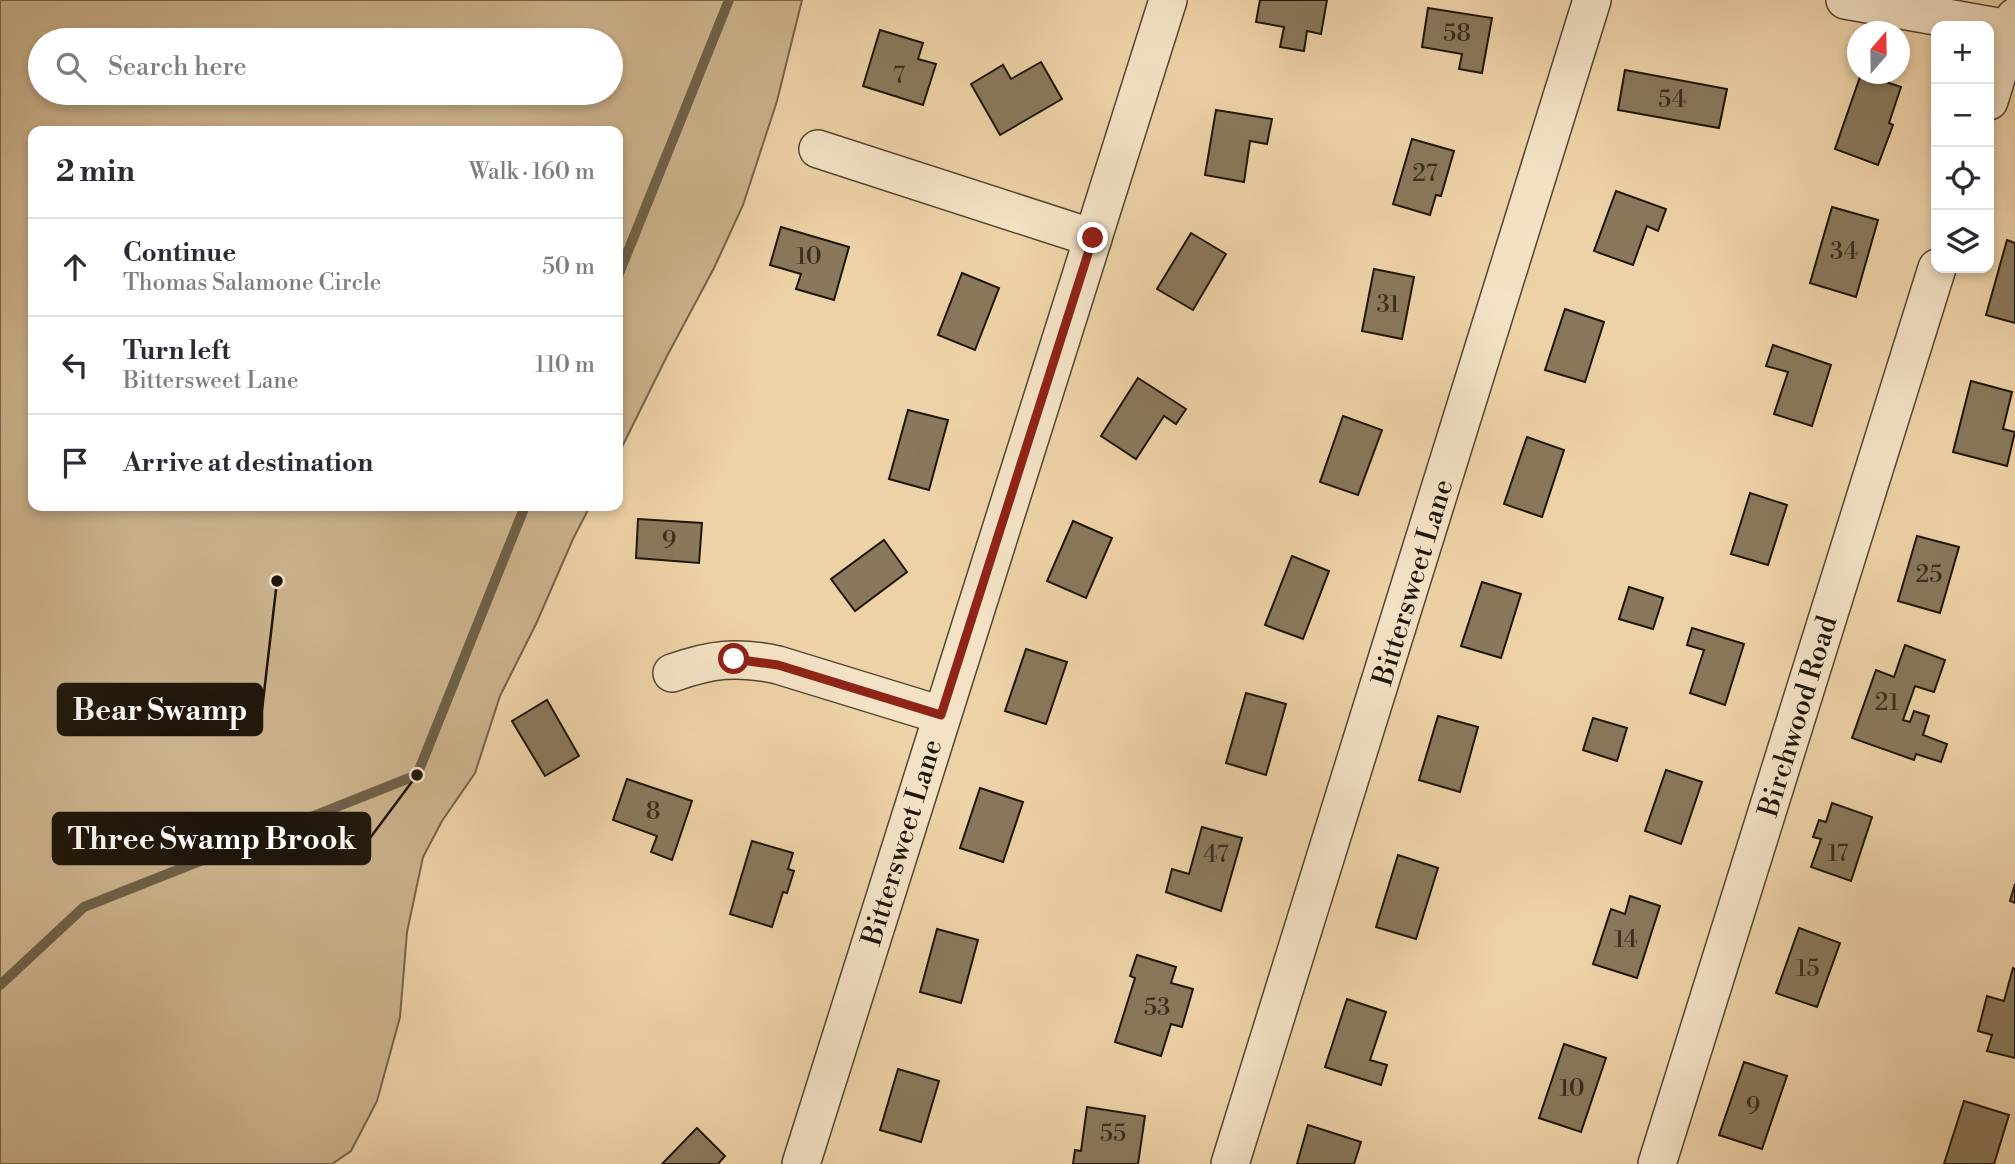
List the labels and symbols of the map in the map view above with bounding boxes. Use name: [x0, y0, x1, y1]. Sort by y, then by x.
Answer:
house number: 58: [1443, 19, 1471, 49]
north arrow: [1847, 21, 1910, 84]
house number: 7: [893, 61, 905, 91]
house number: 54: [1658, 85, 1686, 115]
house number: 27: [1412, 159, 1438, 189]
route end: [1077, 222, 1108, 253]
house number: 34: [1830, 237, 1858, 267]
house number: 10: [796, 242, 822, 272]
house number: 31: [1376, 290, 1400, 320]
street label: Bittersweet Lane: [1365, 475, 1461, 691]
house number: 9: [662, 526, 676, 556]
house number: 25: [1916, 560, 1942, 590]
street label: Birchwood Road: [1751, 612, 1846, 822]
route start: [718, 643, 749, 674]
callout: Bear Swamp: [58, 684, 262, 735]
house number: 21: [1875, 688, 1900, 718]
text: Bear Swamp: [72, 692, 248, 730]
street label: Bittersweet Lane: [854, 735, 950, 951]
house number: 8: [646, 797, 660, 827]
callout: Three Swamp Brook: [53, 813, 370, 864]
text: Three Swamp Brook: [68, 821, 357, 859]
house number: 17: [1827, 839, 1849, 869]
house number: 47: [1203, 840, 1229, 870]
house number: 14: [1614, 925, 1638, 955]
house number: 15: [1796, 954, 1820, 984]
house number: 53: [1144, 993, 1170, 1023]
house number: 10: [1559, 1074, 1585, 1104]
house number: 9: [1746, 1092, 1760, 1122]
house number: 55: [1100, 1119, 1126, 1149]

